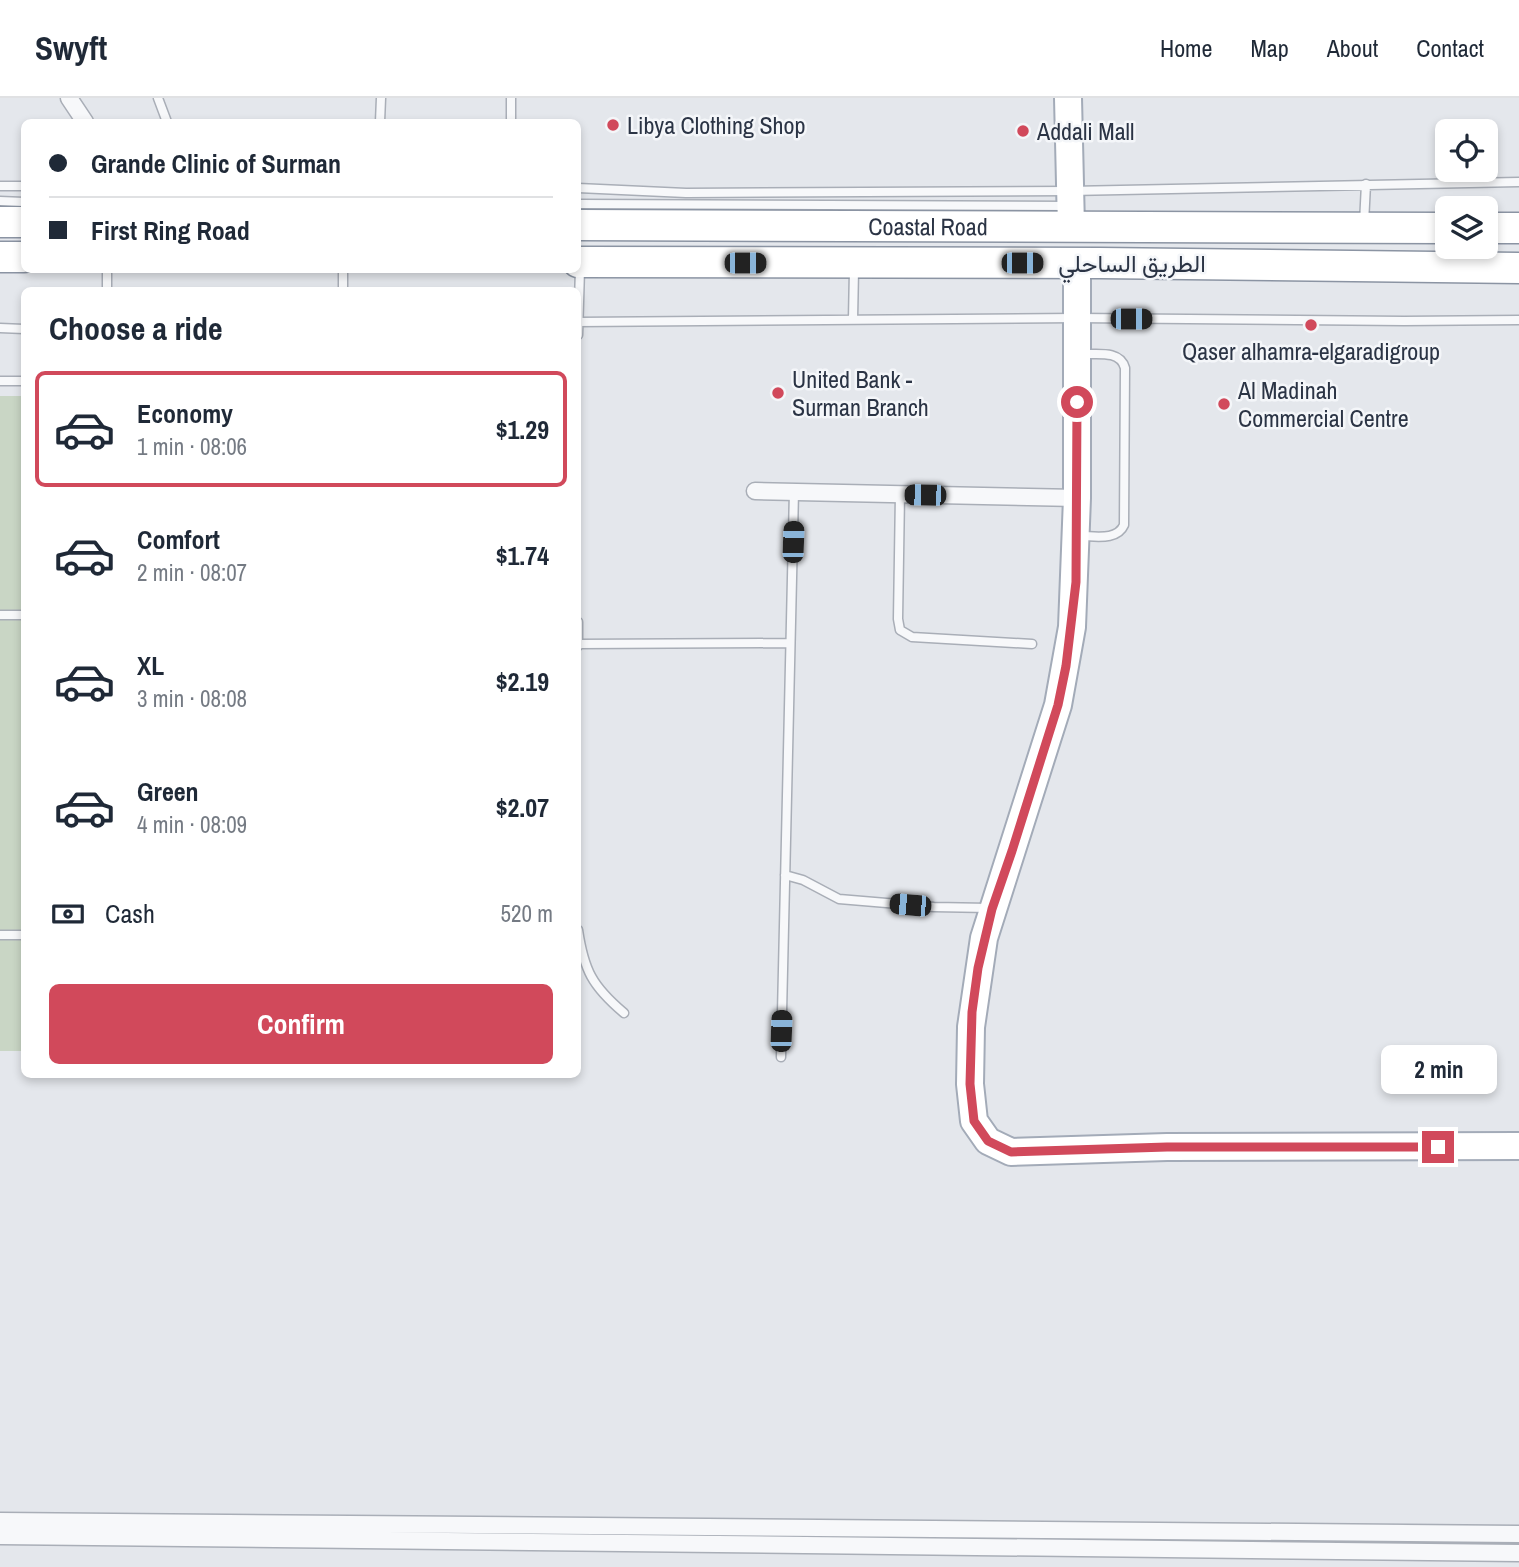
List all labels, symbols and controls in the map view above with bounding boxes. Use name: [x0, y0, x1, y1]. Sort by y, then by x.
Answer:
text: Swyft: [35, 26, 107, 70]
text: Home: [1160, 32, 1212, 64]
text: Map: [1250, 32, 1289, 64]
text: About: [1327, 32, 1378, 64]
text: Contact: [1416, 32, 1484, 64]
place label: Libya Clothing Shop: [627, 109, 805, 141]
place label: Addali Mall: [1036, 115, 1134, 147]
marker: Libya Clothing Shop: [605, 117, 621, 133]
map controls: [1435, 119, 1498, 259]
button: locate: [1435, 119, 1498, 182]
marker: Addali Mall: [1015, 123, 1031, 139]
text: Grande Clinic of Surman: [91, 146, 341, 181]
button: layers: [1435, 196, 1498, 259]
street label: Coastal Road: [868, 210, 988, 242]
text: First Ring Road: [91, 213, 250, 248]
street label: الطريق الساحلي: [1058, 247, 1206, 283]
car: [725, 253, 767, 274]
car: [1002, 253, 1044, 274]
text: Choose a ride: [49, 307, 223, 350]
car: [1111, 309, 1153, 330]
marker: Qaser alhamra-elgaradigroup: [1303, 317, 1319, 333]
place label: Qaser alhamra-elgaradigroup: [1182, 335, 1440, 367]
place label: United Bank - Surman Branch: [792, 363, 929, 423]
place label: Al Madinah Commercial Centre: [1237, 374, 1409, 434]
marker: United Bank - Surman Branch: [770, 385, 786, 401]
route start: [1061, 386, 1093, 418]
text: Economy: [137, 396, 233, 431]
marker: Al Madinah Commercial Centre: [1216, 396, 1232, 412]
icon: car: [53, 398, 116, 461]
text: $1.29: [496, 412, 549, 447]
text: 1 min · 08:06: [137, 431, 247, 462]
car: [904, 484, 947, 506]
car: [782, 521, 805, 563]
text: Comfort: [137, 522, 220, 557]
icon: car: [53, 524, 116, 587]
text: $1.74: [496, 538, 549, 573]
text: 2 min · 08:07: [137, 557, 247, 588]
text: XL: [137, 648, 164, 683]
icon: car: [53, 650, 116, 713]
text: $2.19: [496, 664, 549, 699]
text: 3 min · 08:08: [137, 683, 247, 714]
text: Green: [137, 774, 199, 809]
icon: car: [53, 776, 116, 839]
text: $2.07: [496, 790, 549, 825]
text: 4 min · 08:09: [137, 809, 247, 840]
car: [889, 893, 932, 917]
icon: cash: [49, 895, 87, 933]
text: Cash: [105, 896, 155, 931]
text: 520 m: [501, 898, 553, 929]
button: Confirm: [49, 984, 553, 1064]
car: [770, 1010, 793, 1052]
callout: 2 min: [1380, 1046, 1496, 1094]
text: 2 min: [1414, 1054, 1464, 1085]
route end: [1422, 1131, 1454, 1163]

